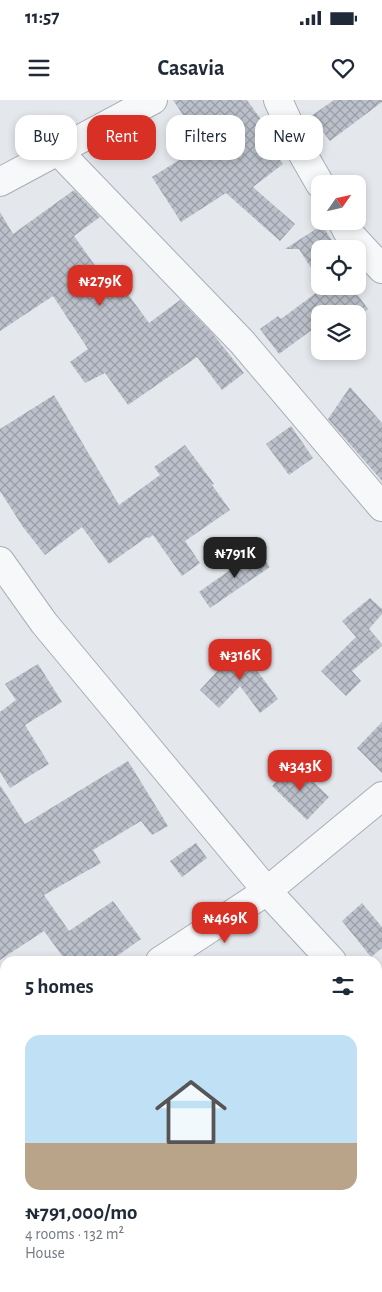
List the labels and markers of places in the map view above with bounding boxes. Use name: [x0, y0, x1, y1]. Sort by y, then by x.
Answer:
pin: ₦279K: [65, 264, 135, 307]
pin: ₦791K: [200, 536, 270, 579]
pin: ₦316K: [205, 638, 275, 681]
pin: ₦343K: [265, 750, 335, 792]
pin: ₦469K: [190, 902, 260, 944]

